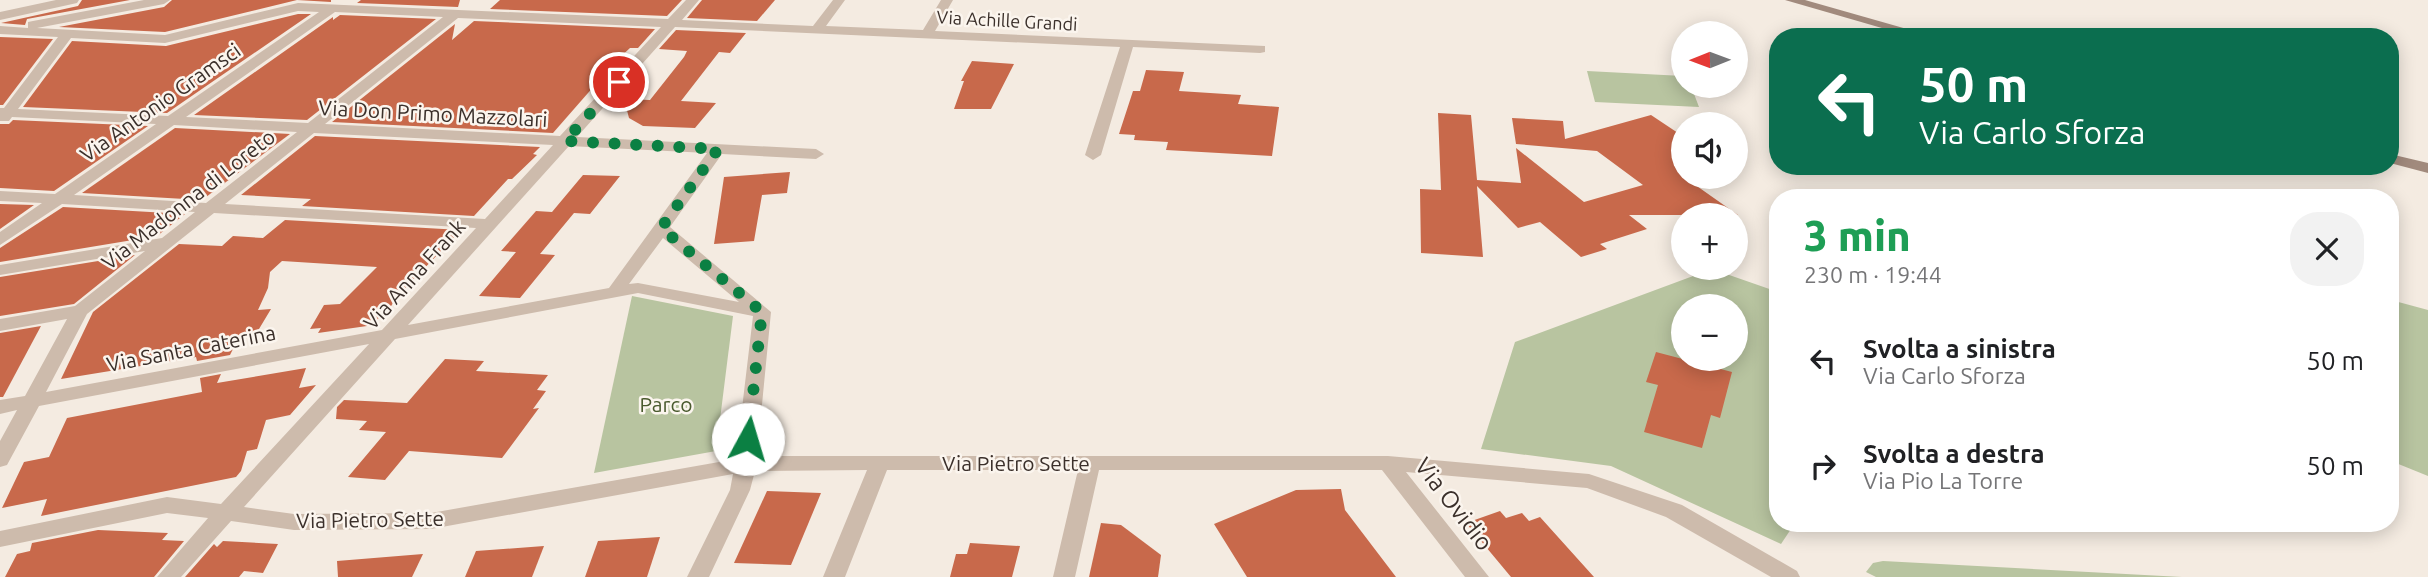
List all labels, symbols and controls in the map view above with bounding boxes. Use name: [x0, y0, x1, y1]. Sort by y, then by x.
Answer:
street label: Via Achille Grandi: [936, 6, 1078, 34]
north arrow: [1671, 21, 1748, 98]
map controls: [1671, 21, 1748, 371]
street label: Via Antonio Gramsci: [75, 38, 245, 166]
pin: [589, 52, 649, 112]
icon: left: [1804, 56, 1895, 147]
text: 50 m: [1919, 56, 2028, 111]
icon: arrive: [600, 63, 638, 101]
street label: Via Don Primo Mazzolari: [318, 95, 548, 131]
button: sound: [1671, 112, 1748, 189]
text: Via Carlo Sforza: [1919, 114, 2145, 150]
street label: Via Madonna di Loreto: [97, 124, 279, 274]
button: +: [1671, 203, 1748, 280]
text: 3 min: [1804, 212, 1911, 259]
button: close: [2290, 212, 2364, 286]
street label: Via Anna Frank: [358, 214, 470, 334]
text: 230 m · 19:44: [1804, 262, 1942, 287]
button: −: [1671, 294, 1748, 371]
street label: Via Santa Caterina: [104, 320, 278, 376]
text: Svolta a sinistra: [1863, 334, 2056, 363]
icon: left: [1804, 342, 1842, 380]
text: 50 m: [2306, 346, 2364, 375]
text: Via Carlo Sforza: [1863, 363, 2026, 388]
park label: Parco: [639, 392, 693, 416]
position arrow: [711, 402, 785, 476]
text: Svolta a destra: [1863, 439, 2045, 468]
icon: right: [1804, 447, 1842, 485]
street label: Via Pietro Sette: [942, 451, 1090, 475]
text: 50 m: [2306, 451, 2364, 480]
street label: Via Ovidio: [1410, 452, 1498, 556]
text: Via Pio La Torre: [1863, 468, 2023, 493]
street label: Via Pietro Sette: [296, 506, 444, 532]

